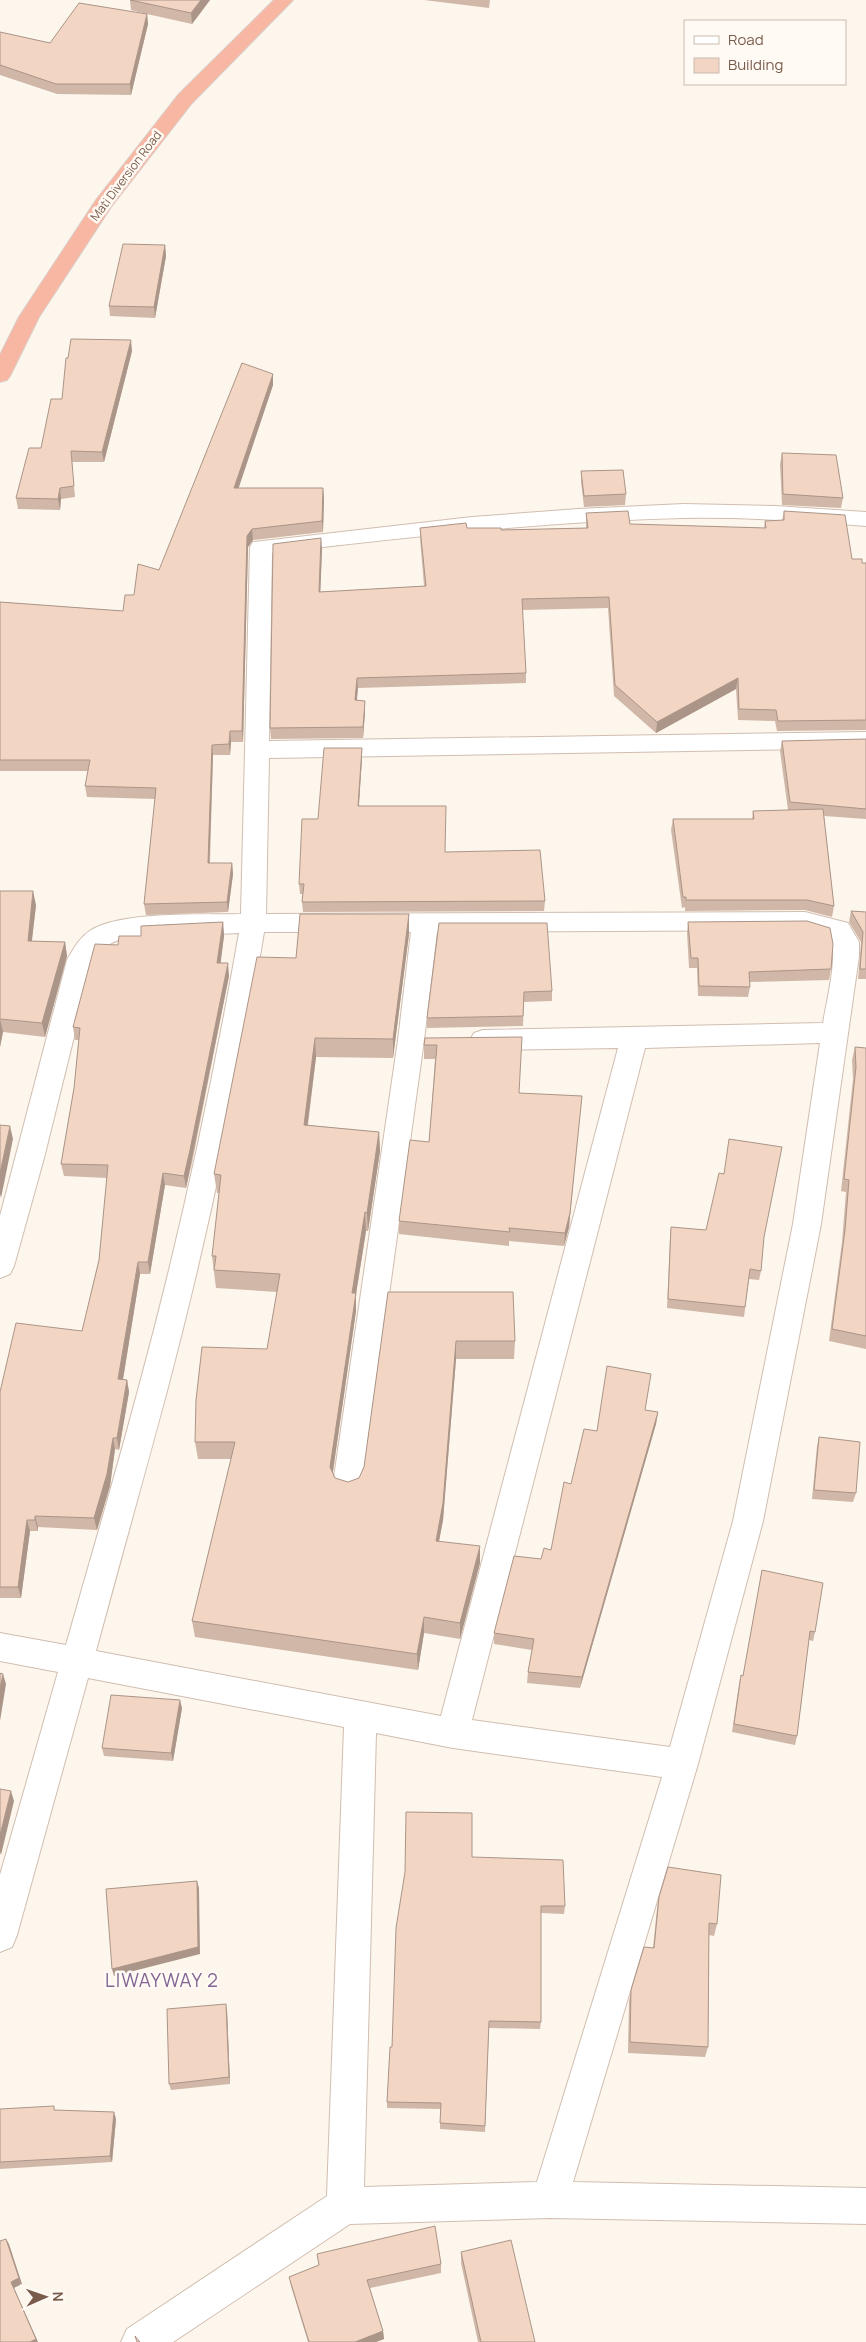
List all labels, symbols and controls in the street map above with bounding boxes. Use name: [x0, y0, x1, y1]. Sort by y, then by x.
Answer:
legend: [684, 20, 846, 85]
text: Road: [728, 29, 764, 50]
text: Building: [728, 54, 783, 75]
street label: Mati Diversion Road: [86, 127, 165, 224]
district label: LIWAYWAY 2: [105, 1967, 219, 1993]
north arrow: [20, 2272, 70, 2322]
text: N: [49, 2291, 68, 2302]

